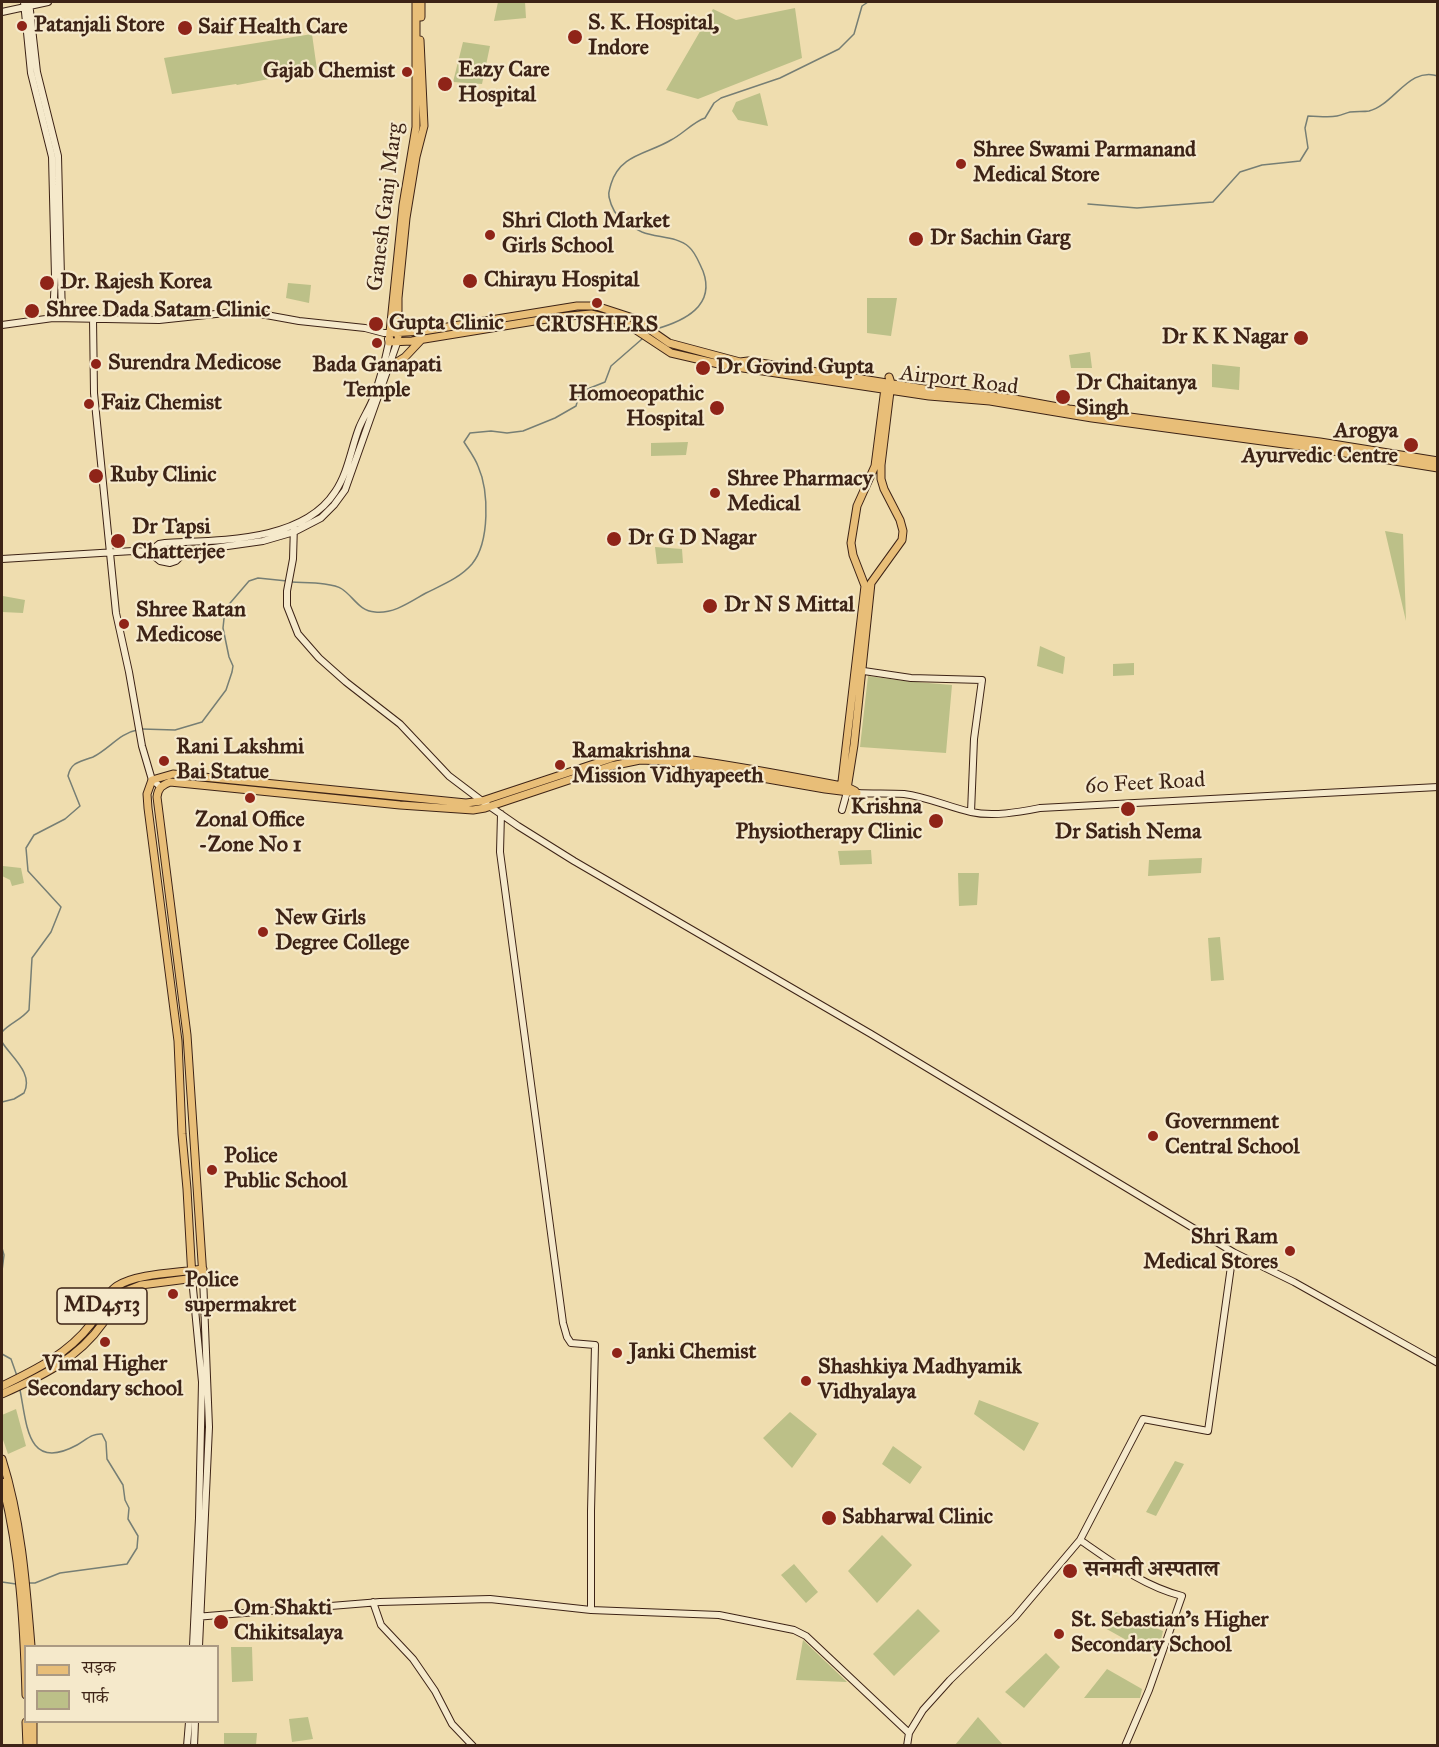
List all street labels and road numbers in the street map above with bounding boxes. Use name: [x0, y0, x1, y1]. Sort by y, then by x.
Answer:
street label: Ganesh Ganj Marg: [363, 121, 409, 293]
street label: Airport Road: [898, 361, 1020, 401]
street label: 60 Feet Road: [1084, 768, 1206, 800]
road number: MD4513: [57, 1288, 147, 1324]

